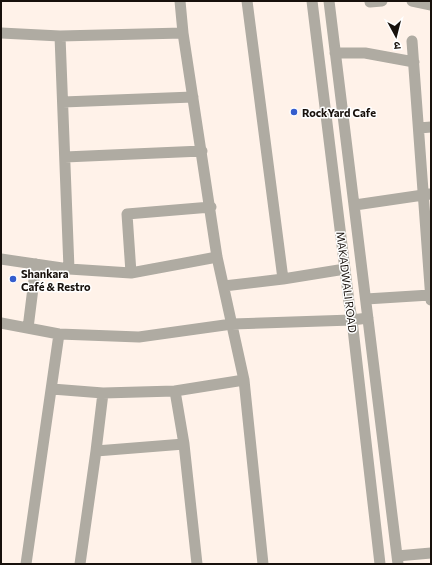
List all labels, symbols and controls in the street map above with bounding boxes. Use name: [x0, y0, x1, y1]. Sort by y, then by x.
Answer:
north arrow: [376, 16, 416, 56]
text: उ: [393, 40, 401, 53]
place label: RockYard Cafe: [302, 106, 376, 119]
marker: RockYard Cafe: [289, 107, 299, 117]
street label: MAKADWALI ROAD: [334, 231, 360, 333]
place label: Shankara Café & Restro: [21, 267, 91, 293]
marker: Shankara Café & Restro: [8, 274, 18, 284]

